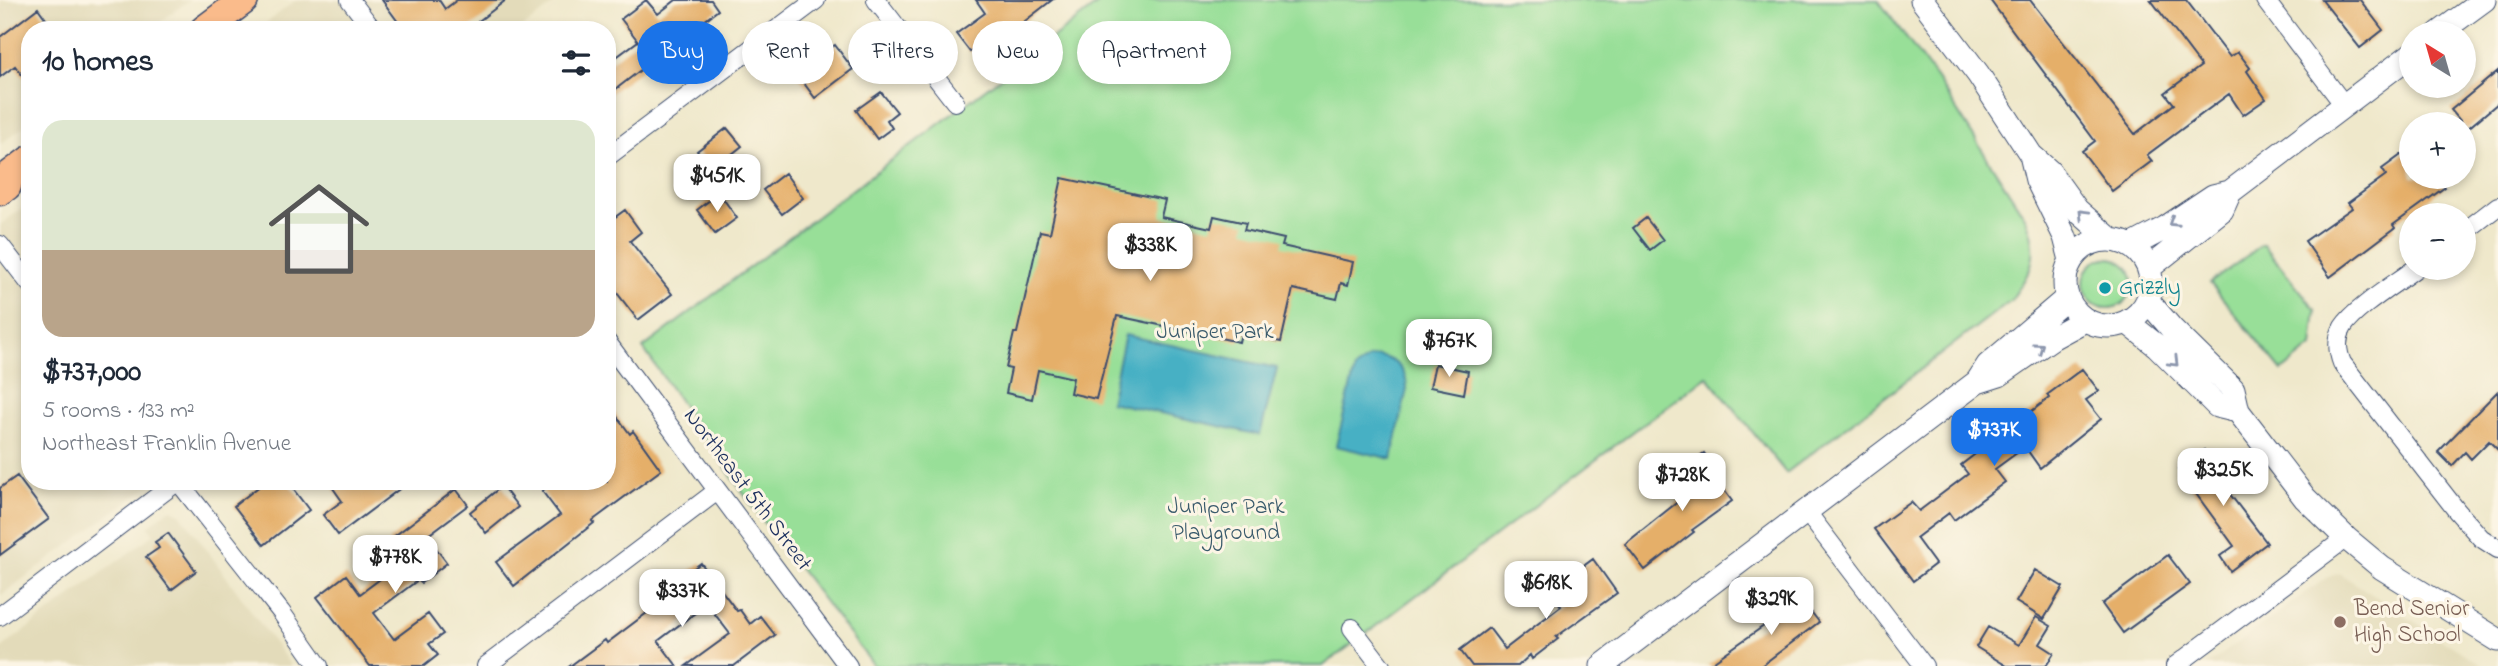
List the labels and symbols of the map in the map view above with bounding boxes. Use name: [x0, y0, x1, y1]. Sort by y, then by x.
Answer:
north arrow: [2399, 21, 2476, 98]
pin: $451K: [668, 154, 766, 214]
one-way arrow: [2078, 210, 2091, 223]
one-way arrow: [2168, 214, 2181, 227]
pin: $338K: [1101, 224, 1199, 283]
place label: Grizzly: [2119, 272, 2181, 307]
marker: Grizzly: [2097, 280, 2113, 296]
park label: Juniper Park: [1156, 316, 1274, 349]
pin: $767K: [1400, 320, 1498, 379]
one-way arrow: [2031, 343, 2044, 355]
one-way arrow: [2165, 354, 2178, 367]
street label: Northeast 5th Street: [675, 402, 820, 579]
pin: $737K: [1945, 408, 2043, 468]
pin: $325K: [2174, 448, 2272, 508]
pin: $728K: [1633, 454, 1731, 513]
park label: Juniper Park Playground: [1167, 491, 1285, 552]
pin: $778K: [346, 536, 444, 595]
pin: $618K: [1497, 562, 1595, 621]
pin: $337K: [633, 570, 731, 629]
pin: $329K: [1722, 578, 1820, 637]
place label: Bend Senior High School: [2353, 593, 2470, 653]
marker: Bend Senior High School: [2332, 614, 2348, 630]

